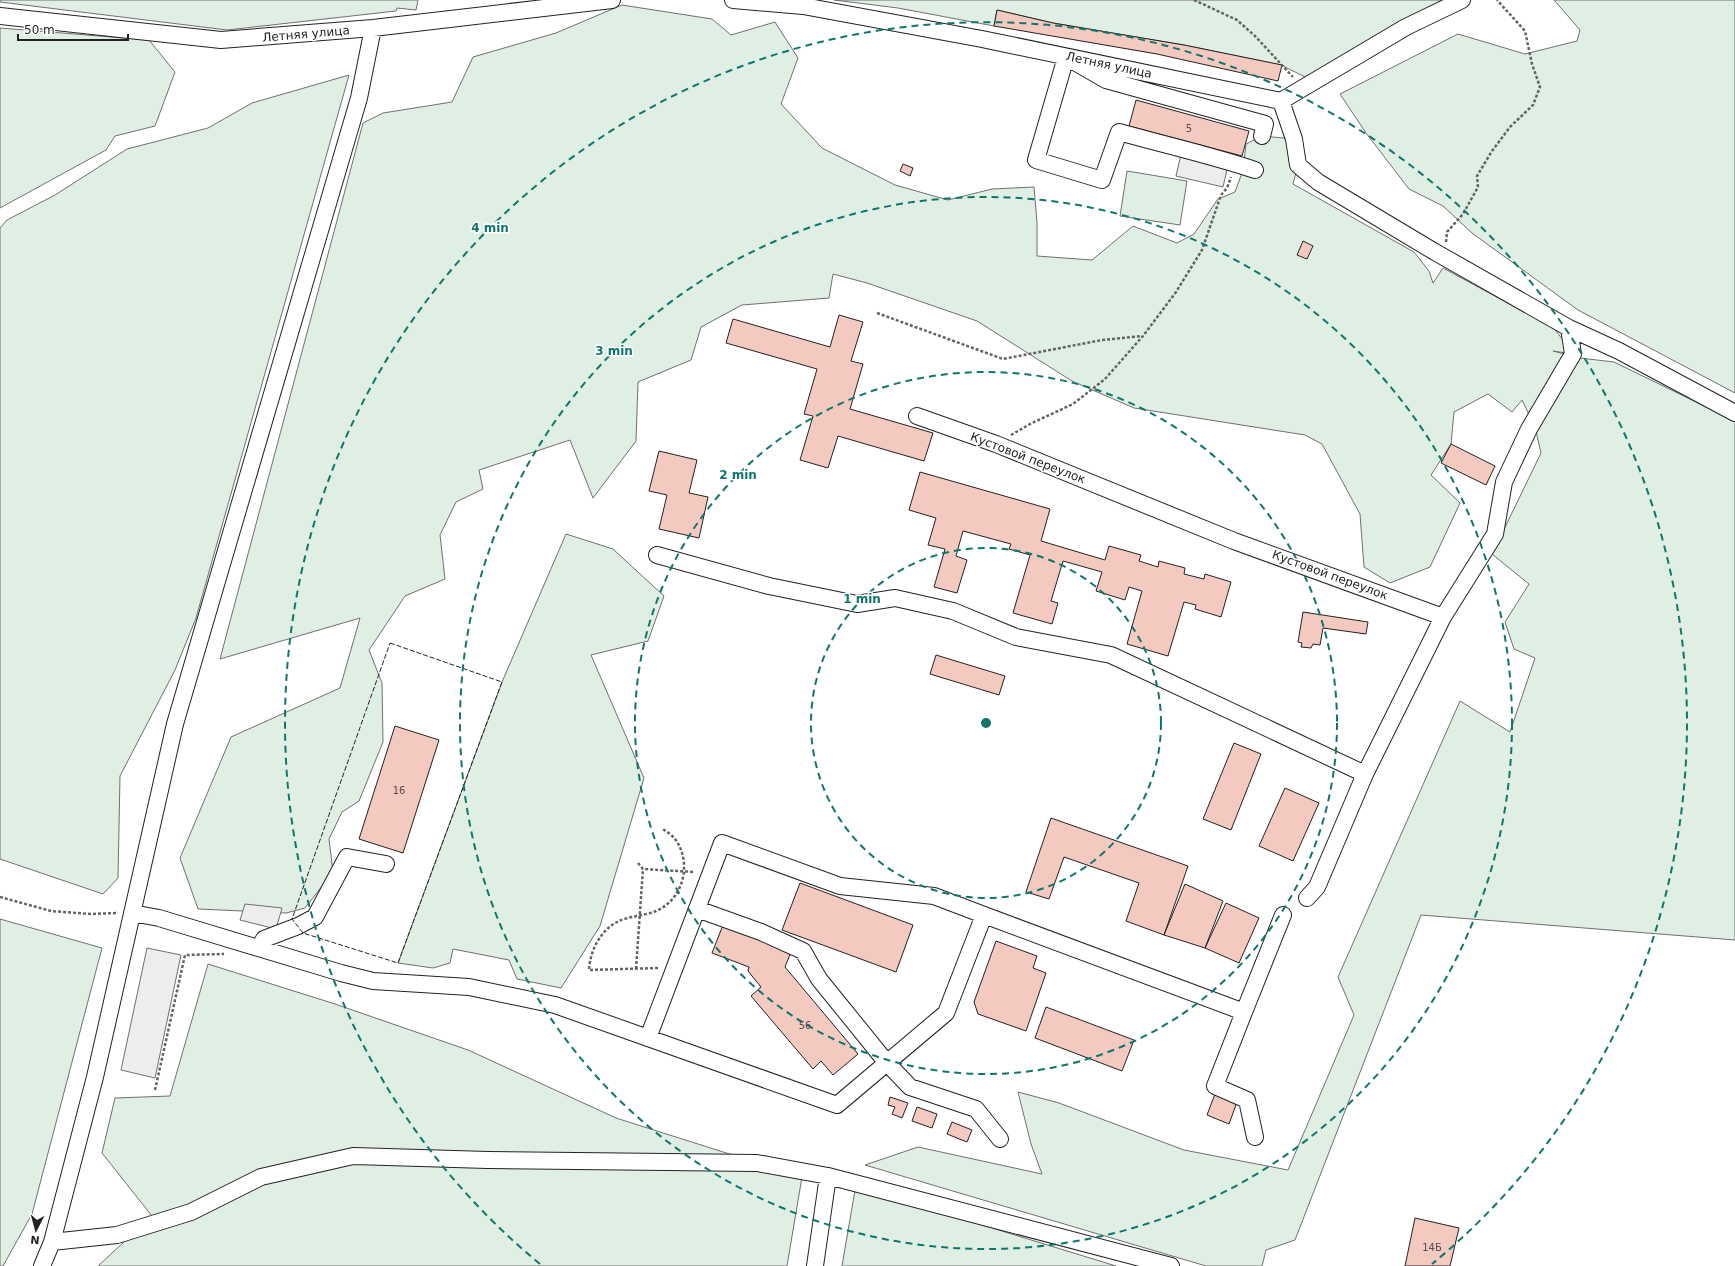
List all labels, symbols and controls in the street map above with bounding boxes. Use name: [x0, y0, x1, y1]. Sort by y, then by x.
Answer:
scale bar: [18, 16, 128, 42]
text: 50 m: [24, 23, 55, 37]
street label: Летняя улица: [262, 23, 350, 45]
street label: Летняя улица: [1065, 49, 1153, 81]
house number: 5: [1186, 123, 1192, 134]
text: 4 min: [471, 221, 509, 235]
text: 3 min: [595, 344, 633, 358]
street label: Кустовой переулок: [968, 430, 1088, 486]
text: 2 min: [719, 468, 757, 482]
street label: Кустовой переулок: [1270, 548, 1390, 602]
text: 1 min: [843, 592, 881, 606]
centre of rings: [979, 716, 993, 730]
house number: 16: [393, 785, 405, 796]
house number: 56: [799, 1020, 811, 1031]
north arrow: [16, 1210, 56, 1250]
text: N: [30, 1233, 40, 1246]
house number: 14Б: [1422, 1242, 1442, 1253]

